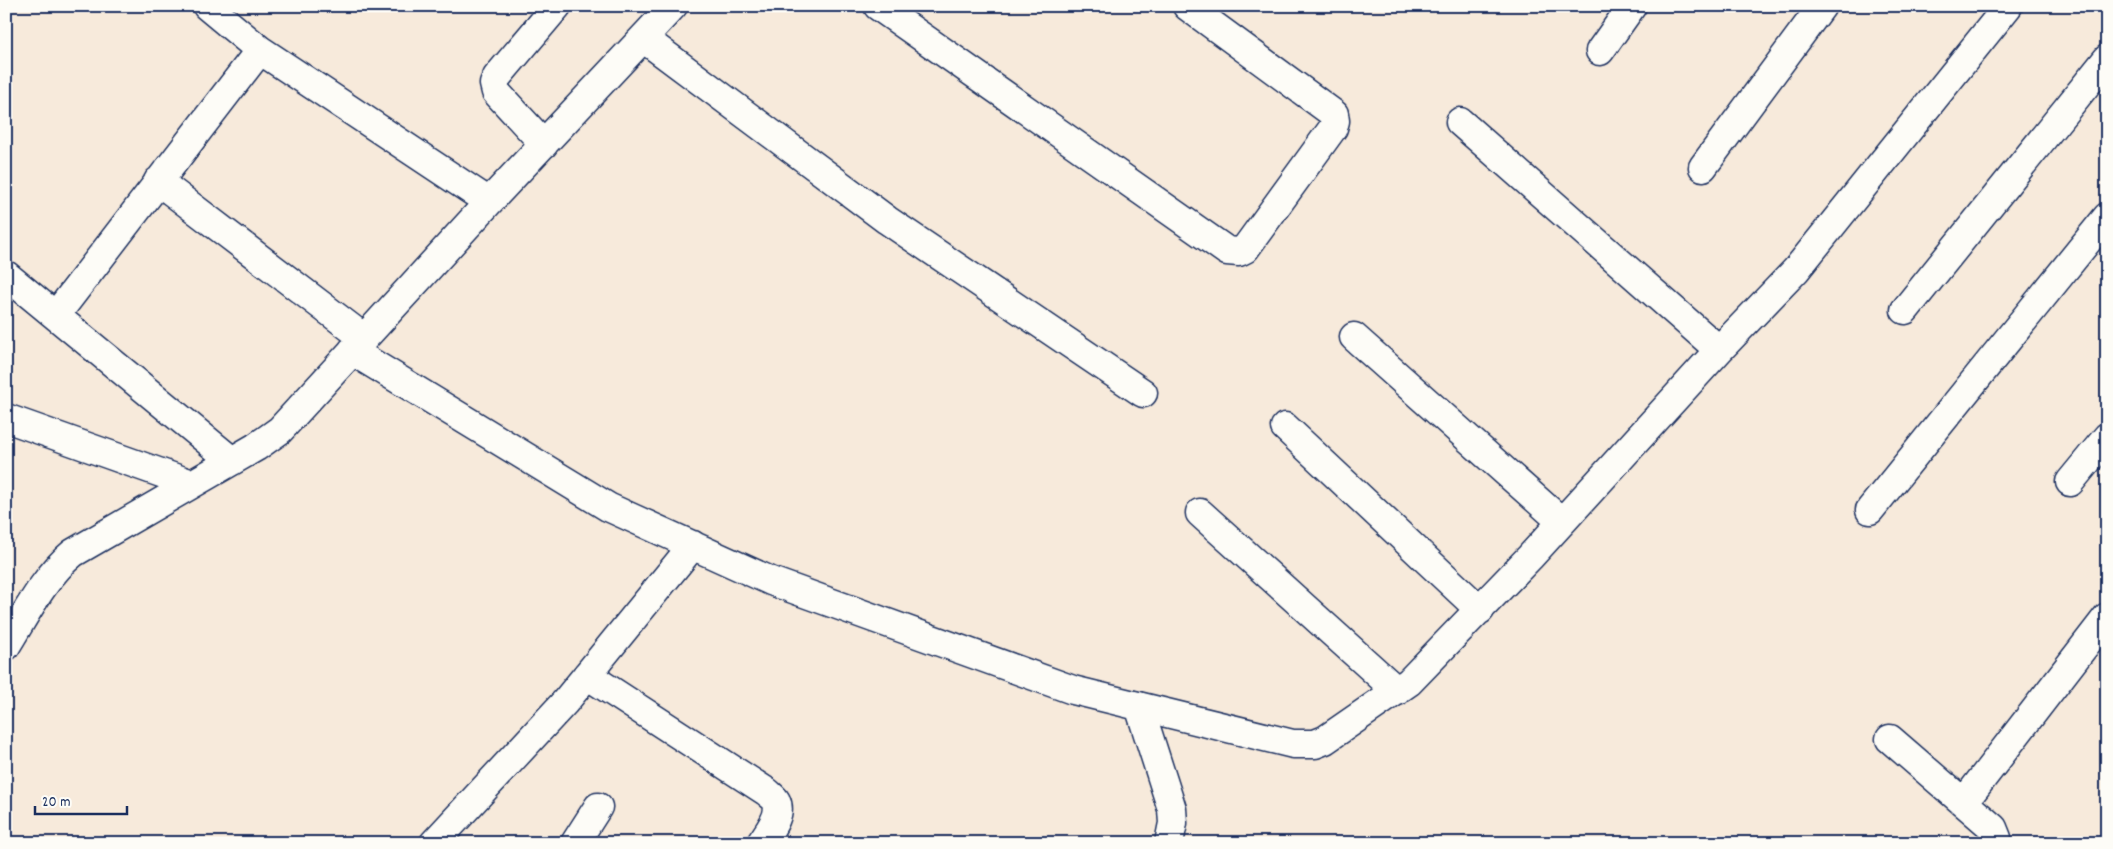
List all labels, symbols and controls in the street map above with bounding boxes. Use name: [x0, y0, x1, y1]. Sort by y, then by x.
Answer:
scale bar: [35, 784, 128, 816]
text: 20 m: [42, 792, 70, 814]

